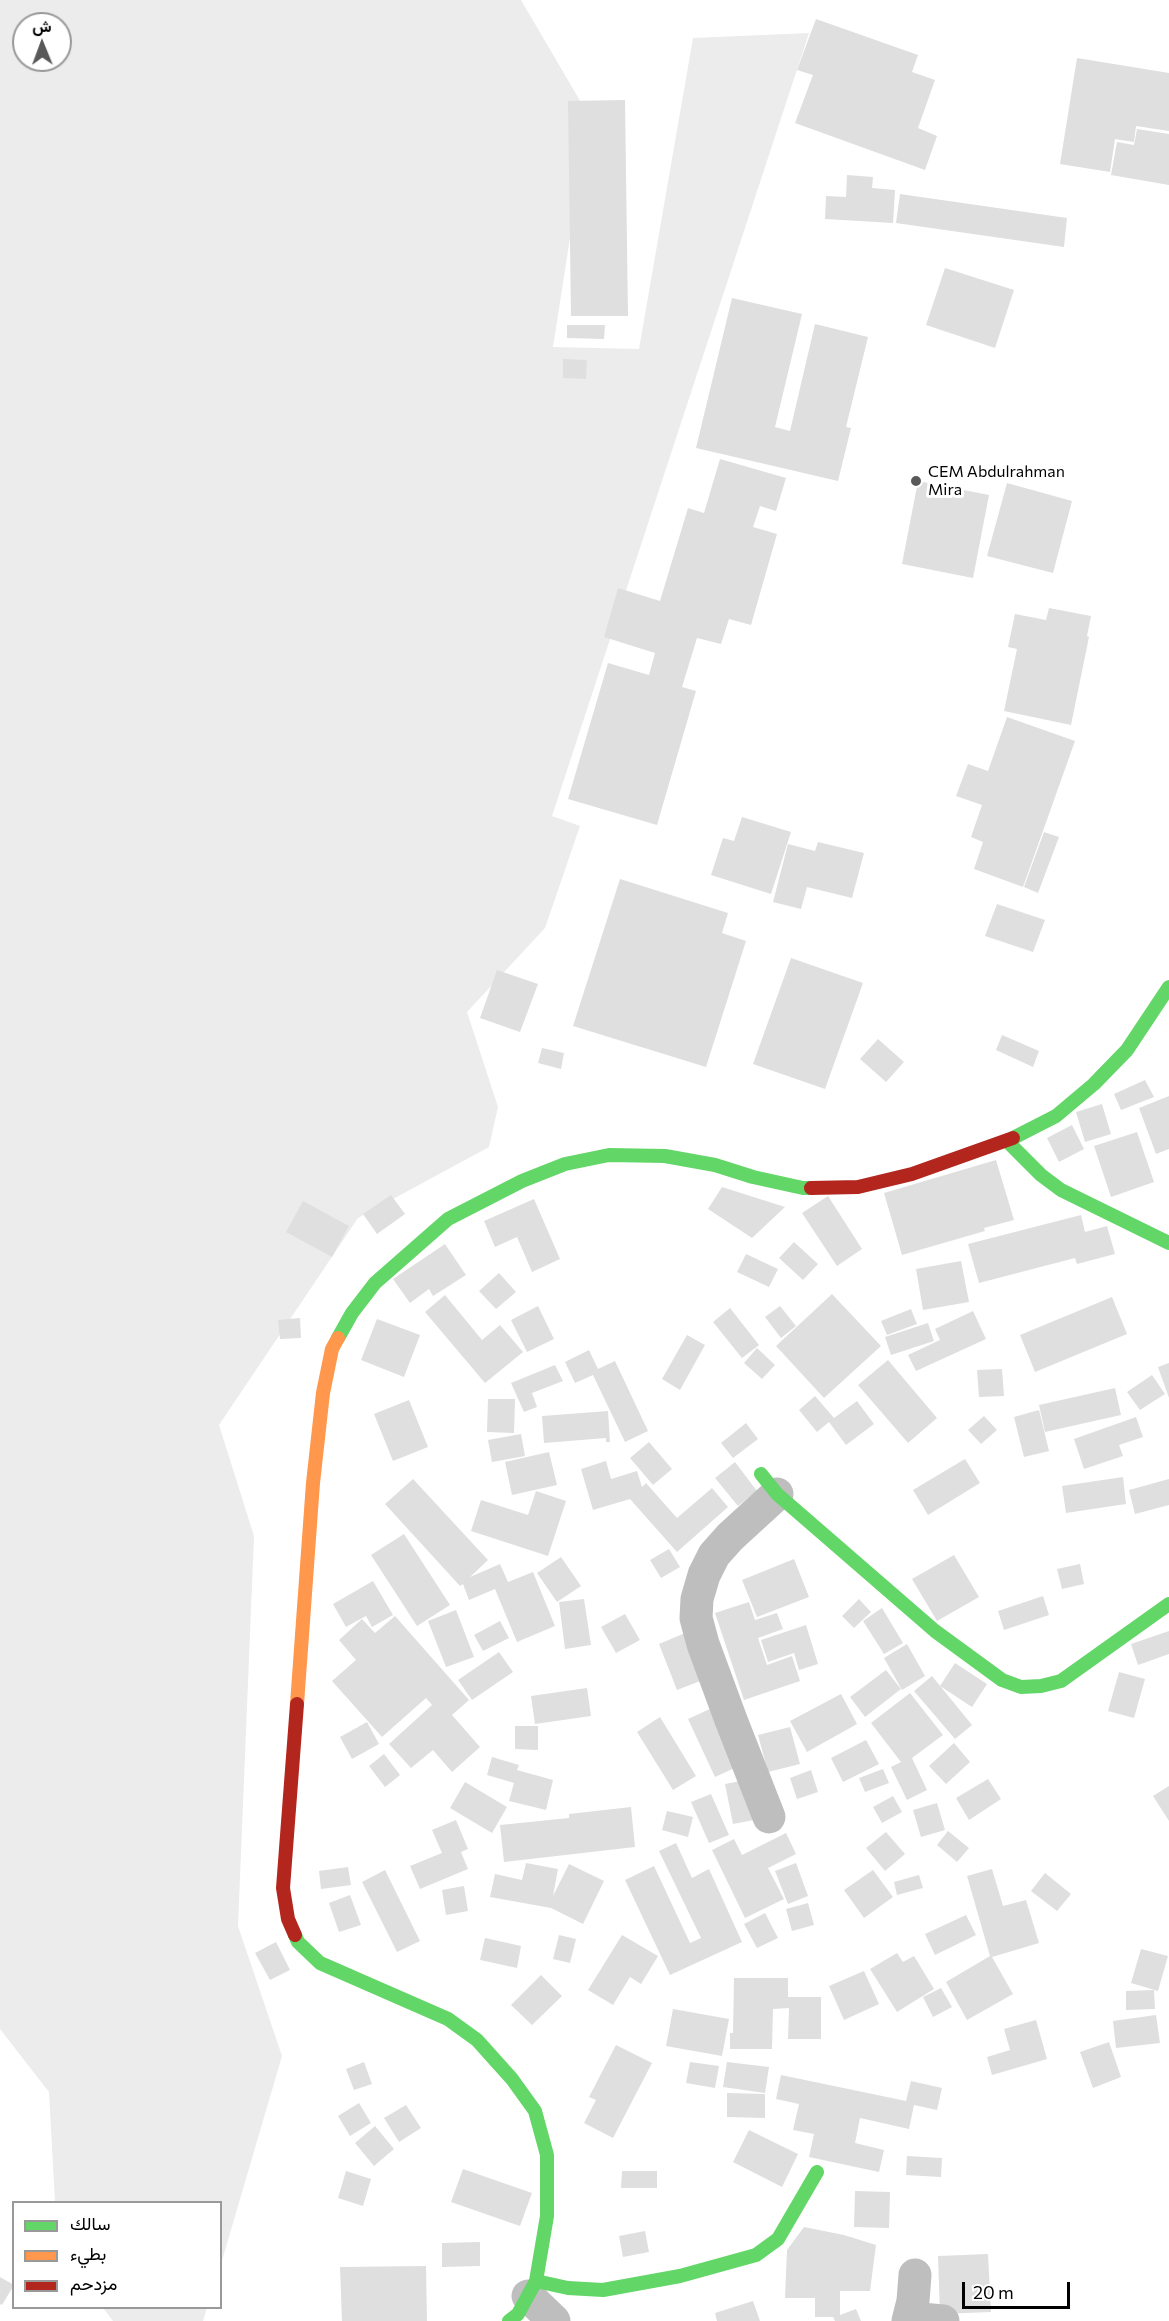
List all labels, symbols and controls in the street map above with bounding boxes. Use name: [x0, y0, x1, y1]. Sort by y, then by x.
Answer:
north arrow: [12, 12, 72, 72]
text: ش: [32, 16, 51, 35]
place label: CEM Abdulrahman Mira: [928, 462, 1065, 500]
marker: CEM Abdulrahman Mira: [909, 474, 923, 488]
legend: [12, 2201, 222, 2309]
text: سالك: [70, 2212, 110, 2234]
text: بطيء: [70, 2242, 106, 2264]
scale bar: [965, 2270, 1073, 2308]
text: مزدحم: [70, 2272, 117, 2294]
text: 20 m: [973, 2281, 1014, 2303]

